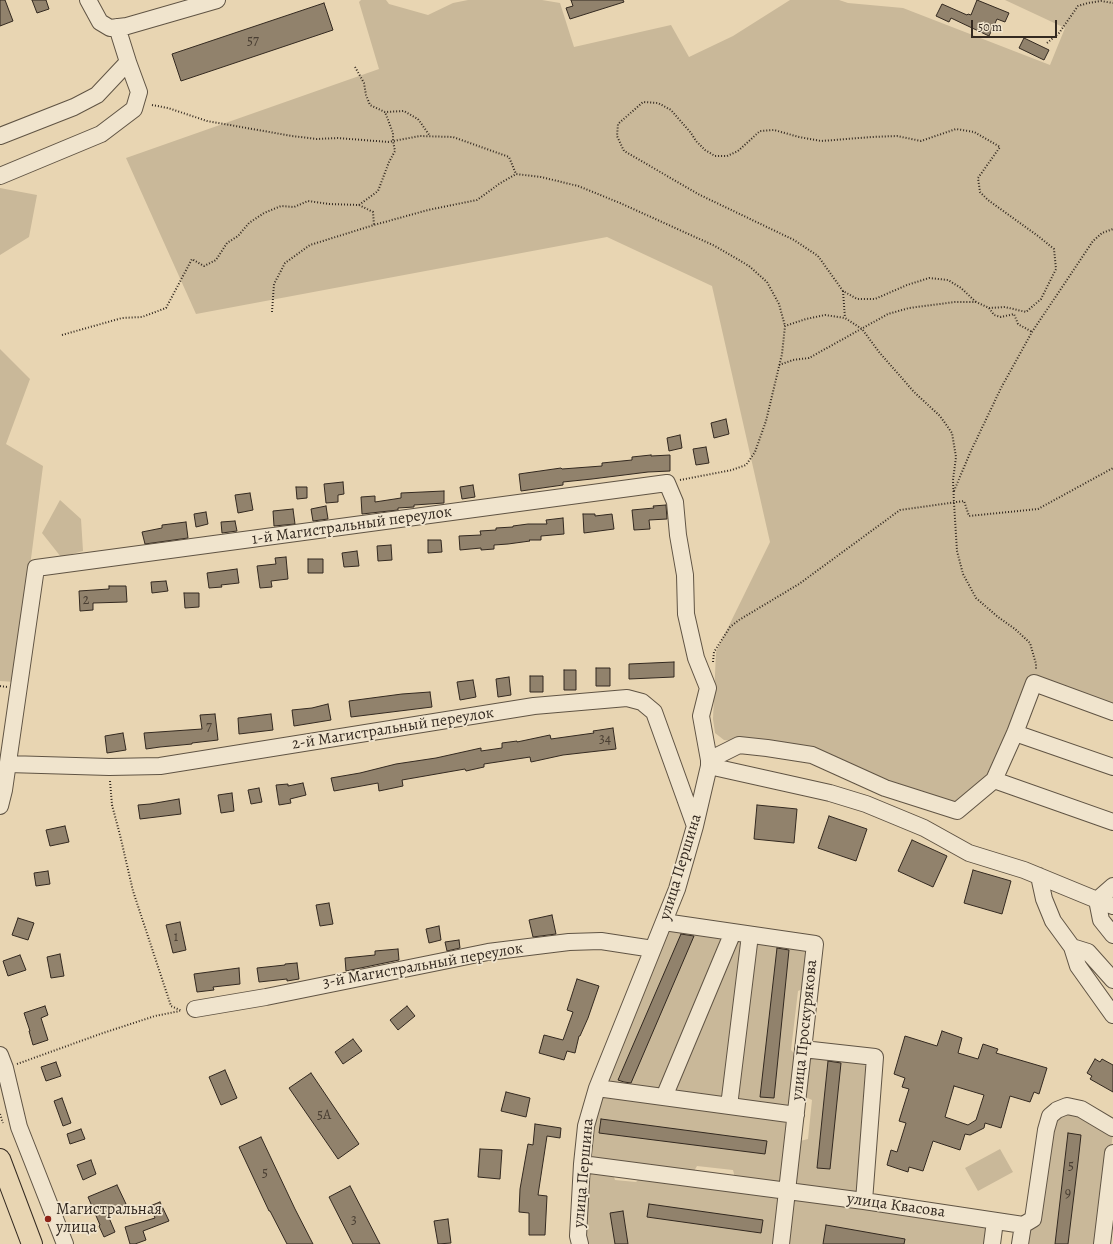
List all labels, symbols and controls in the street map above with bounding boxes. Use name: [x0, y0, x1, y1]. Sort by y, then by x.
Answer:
scale bar: [973, 12, 1059, 38]
text: 50 m: [978, 19, 1002, 35]
house number: 57: [247, 34, 259, 50]
street label: 1-й Магистральный переулок: [251, 502, 453, 550]
house number: 2: [83, 593, 89, 609]
street label: 2-й Магистральный переулок: [291, 704, 495, 754]
house number: 7: [206, 720, 212, 736]
house number: 34: [599, 732, 611, 748]
street label: улица Першина: [656, 812, 706, 922]
house number: 1: [174, 930, 178, 946]
street label: 3-й Магистральный переулок: [321, 939, 525, 993]
street label: улица Проскурякова: [788, 959, 822, 1101]
house number: 5А: [317, 1108, 331, 1124]
street label: улица Першина: [570, 1117, 598, 1229]
house number: 5: [1068, 1159, 1074, 1175]
house number: 5: [262, 1166, 268, 1182]
house number: 9: [1065, 1186, 1071, 1202]
street label: улица Квасова: [846, 1190, 946, 1222]
place label: Магистральная улица: [56, 1200, 162, 1238]
house number: 3: [351, 1213, 357, 1229]
marker: Магистральная улица: [43, 1214, 53, 1224]

